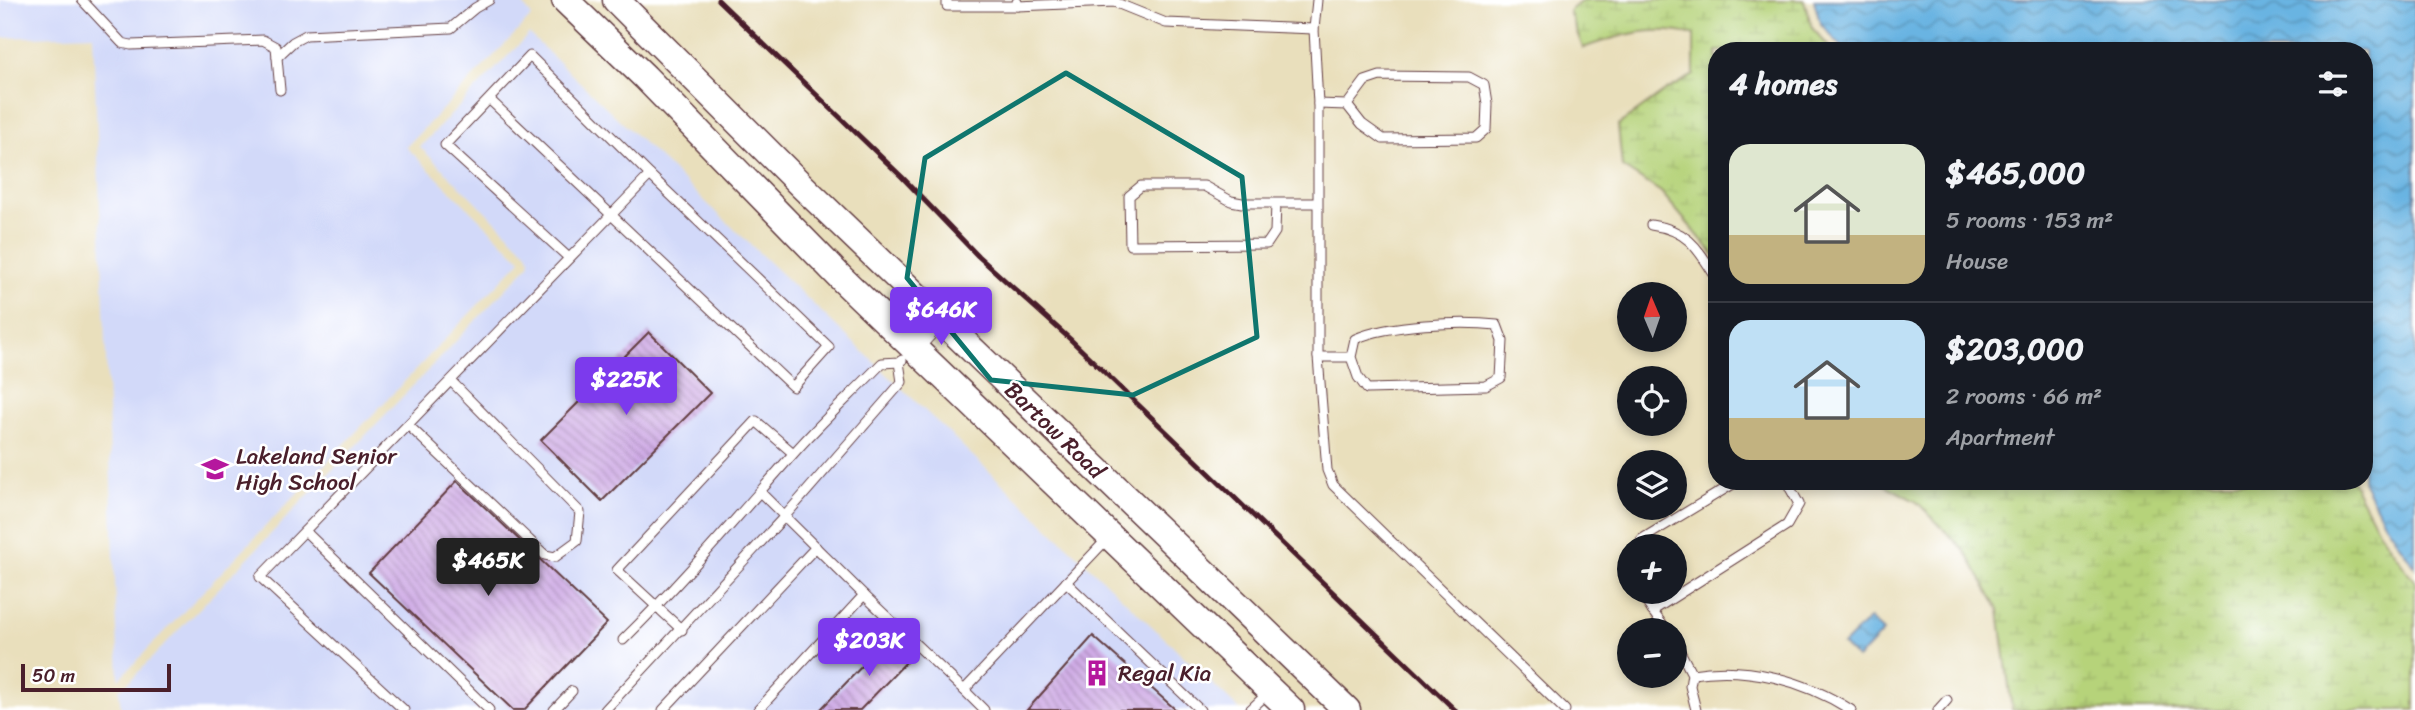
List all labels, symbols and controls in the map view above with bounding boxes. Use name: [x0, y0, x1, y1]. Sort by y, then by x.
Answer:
text: 4 homes: [1729, 57, 1837, 111]
icon: filters: [2314, 65, 2352, 103]
text: $465,000: [1946, 146, 2085, 200]
icon: home: [1785, 172, 1869, 256]
text: 5 rooms · 153 m²: [1946, 200, 2113, 241]
text: House: [1946, 241, 2008, 282]
north arrow: [1617, 282, 1687, 352]
map controls: [1617, 282, 1687, 688]
pin: $646K: [892, 288, 990, 347]
text: $646K: [906, 289, 976, 330]
text: $203,000: [1946, 322, 2084, 376]
icon: home: [1785, 348, 1869, 432]
pin: $225K: [577, 358, 675, 417]
text: $225K: [591, 359, 661, 400]
button: locate: [1617, 366, 1687, 436]
street label: Bartow Road: [994, 371, 1116, 491]
text: 2 rooms · 66 m²: [1946, 376, 2102, 417]
text: Apartment: [1946, 417, 2055, 458]
place label: Lakeland Senior High School: [236, 436, 398, 503]
button: layers: [1617, 450, 1687, 520]
school or university icon: Lakeland Senior High School: [200, 454, 230, 484]
button: +: [1617, 534, 1687, 604]
pin: $465K: [439, 538, 537, 598]
text: $465K: [453, 540, 523, 581]
pin: $203K: [820, 618, 918, 678]
button: −: [1617, 618, 1687, 688]
text: $203K: [834, 620, 904, 661]
place label: Regal Kia: [1118, 653, 1211, 694]
building icon: Regal Kia: [1082, 658, 1112, 688]
text: 50 m: [32, 659, 75, 692]
scale bar: [21, 661, 172, 693]

